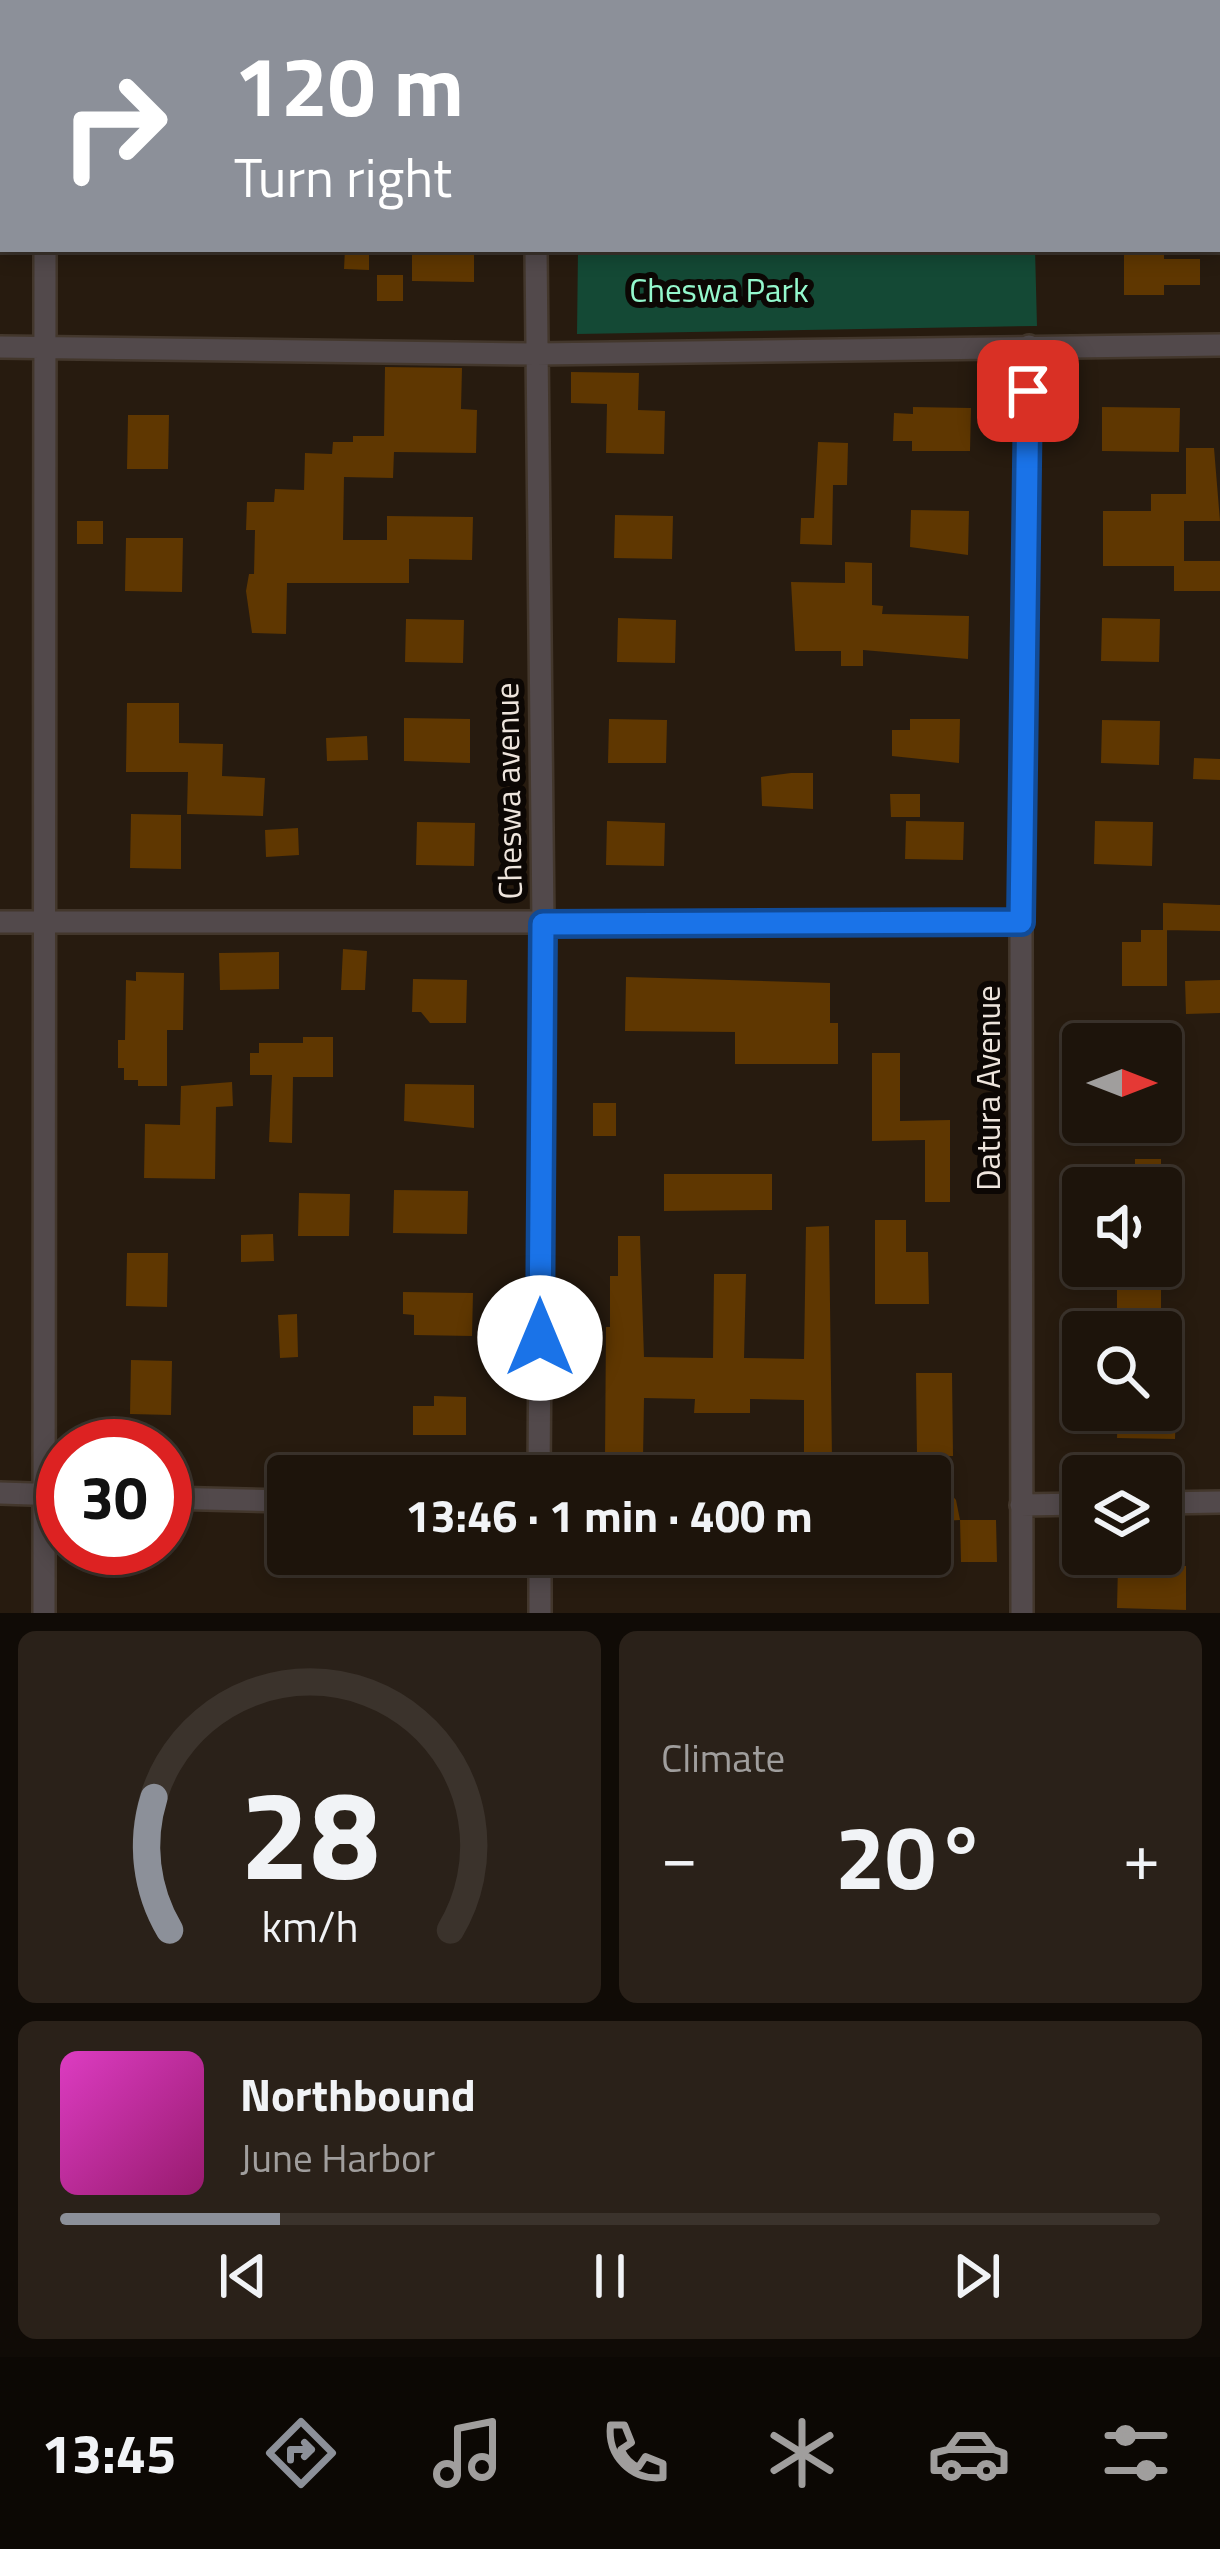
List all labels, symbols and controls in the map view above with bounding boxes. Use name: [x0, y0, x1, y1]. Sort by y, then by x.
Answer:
text: 120 m: [234, 21, 464, 149]
icon: right: [36, 48, 192, 204]
text: Turn right: [234, 136, 452, 218]
park label: Cheswa Park: [629, 265, 809, 315]
pin: [977, 340, 1079, 442]
icon: arrive: [995, 358, 1061, 424]
street label: Cheswa avenue: [481, 682, 535, 900]
street label: Datura Avenue: [963, 985, 1013, 1191]
north arrow: [1062, 1023, 1182, 1143]
map controls: [1062, 1023, 1182, 1575]
button: sound: [1062, 1167, 1182, 1287]
position arrow: [477, 1275, 603, 1401]
button: search: [1062, 1311, 1182, 1431]
speed limit sign: 30: [36, 1419, 192, 1575]
button: layers: [1062, 1455, 1182, 1575]
text: 13:46 · 1 min · 400 m: [405, 1481, 813, 1549]
text: Climate: [661, 1728, 785, 1787]
text: 28: [240, 1738, 379, 1927]
text: 20°: [835, 1787, 986, 1924]
text: −: [661, 1805, 698, 1906]
text: +: [1123, 1805, 1160, 1906]
text: km/h: [261, 1893, 358, 1959]
text: Northbound: [240, 2060, 476, 2128]
text: June Harbor: [240, 2128, 435, 2187]
icon: previous: [210, 2243, 276, 2309]
icon: pause: [577, 2243, 643, 2309]
icon: next: [944, 2243, 1010, 2309]
icon: directions: [259, 2411, 343, 2495]
icon: music: [426, 2411, 510, 2495]
icon: phone: [593, 2411, 677, 2495]
icon: climate: [760, 2411, 844, 2495]
icon: car: [927, 2411, 1011, 2495]
icon: filters: [1094, 2411, 1178, 2495]
text: 13:45: [42, 2412, 176, 2494]

